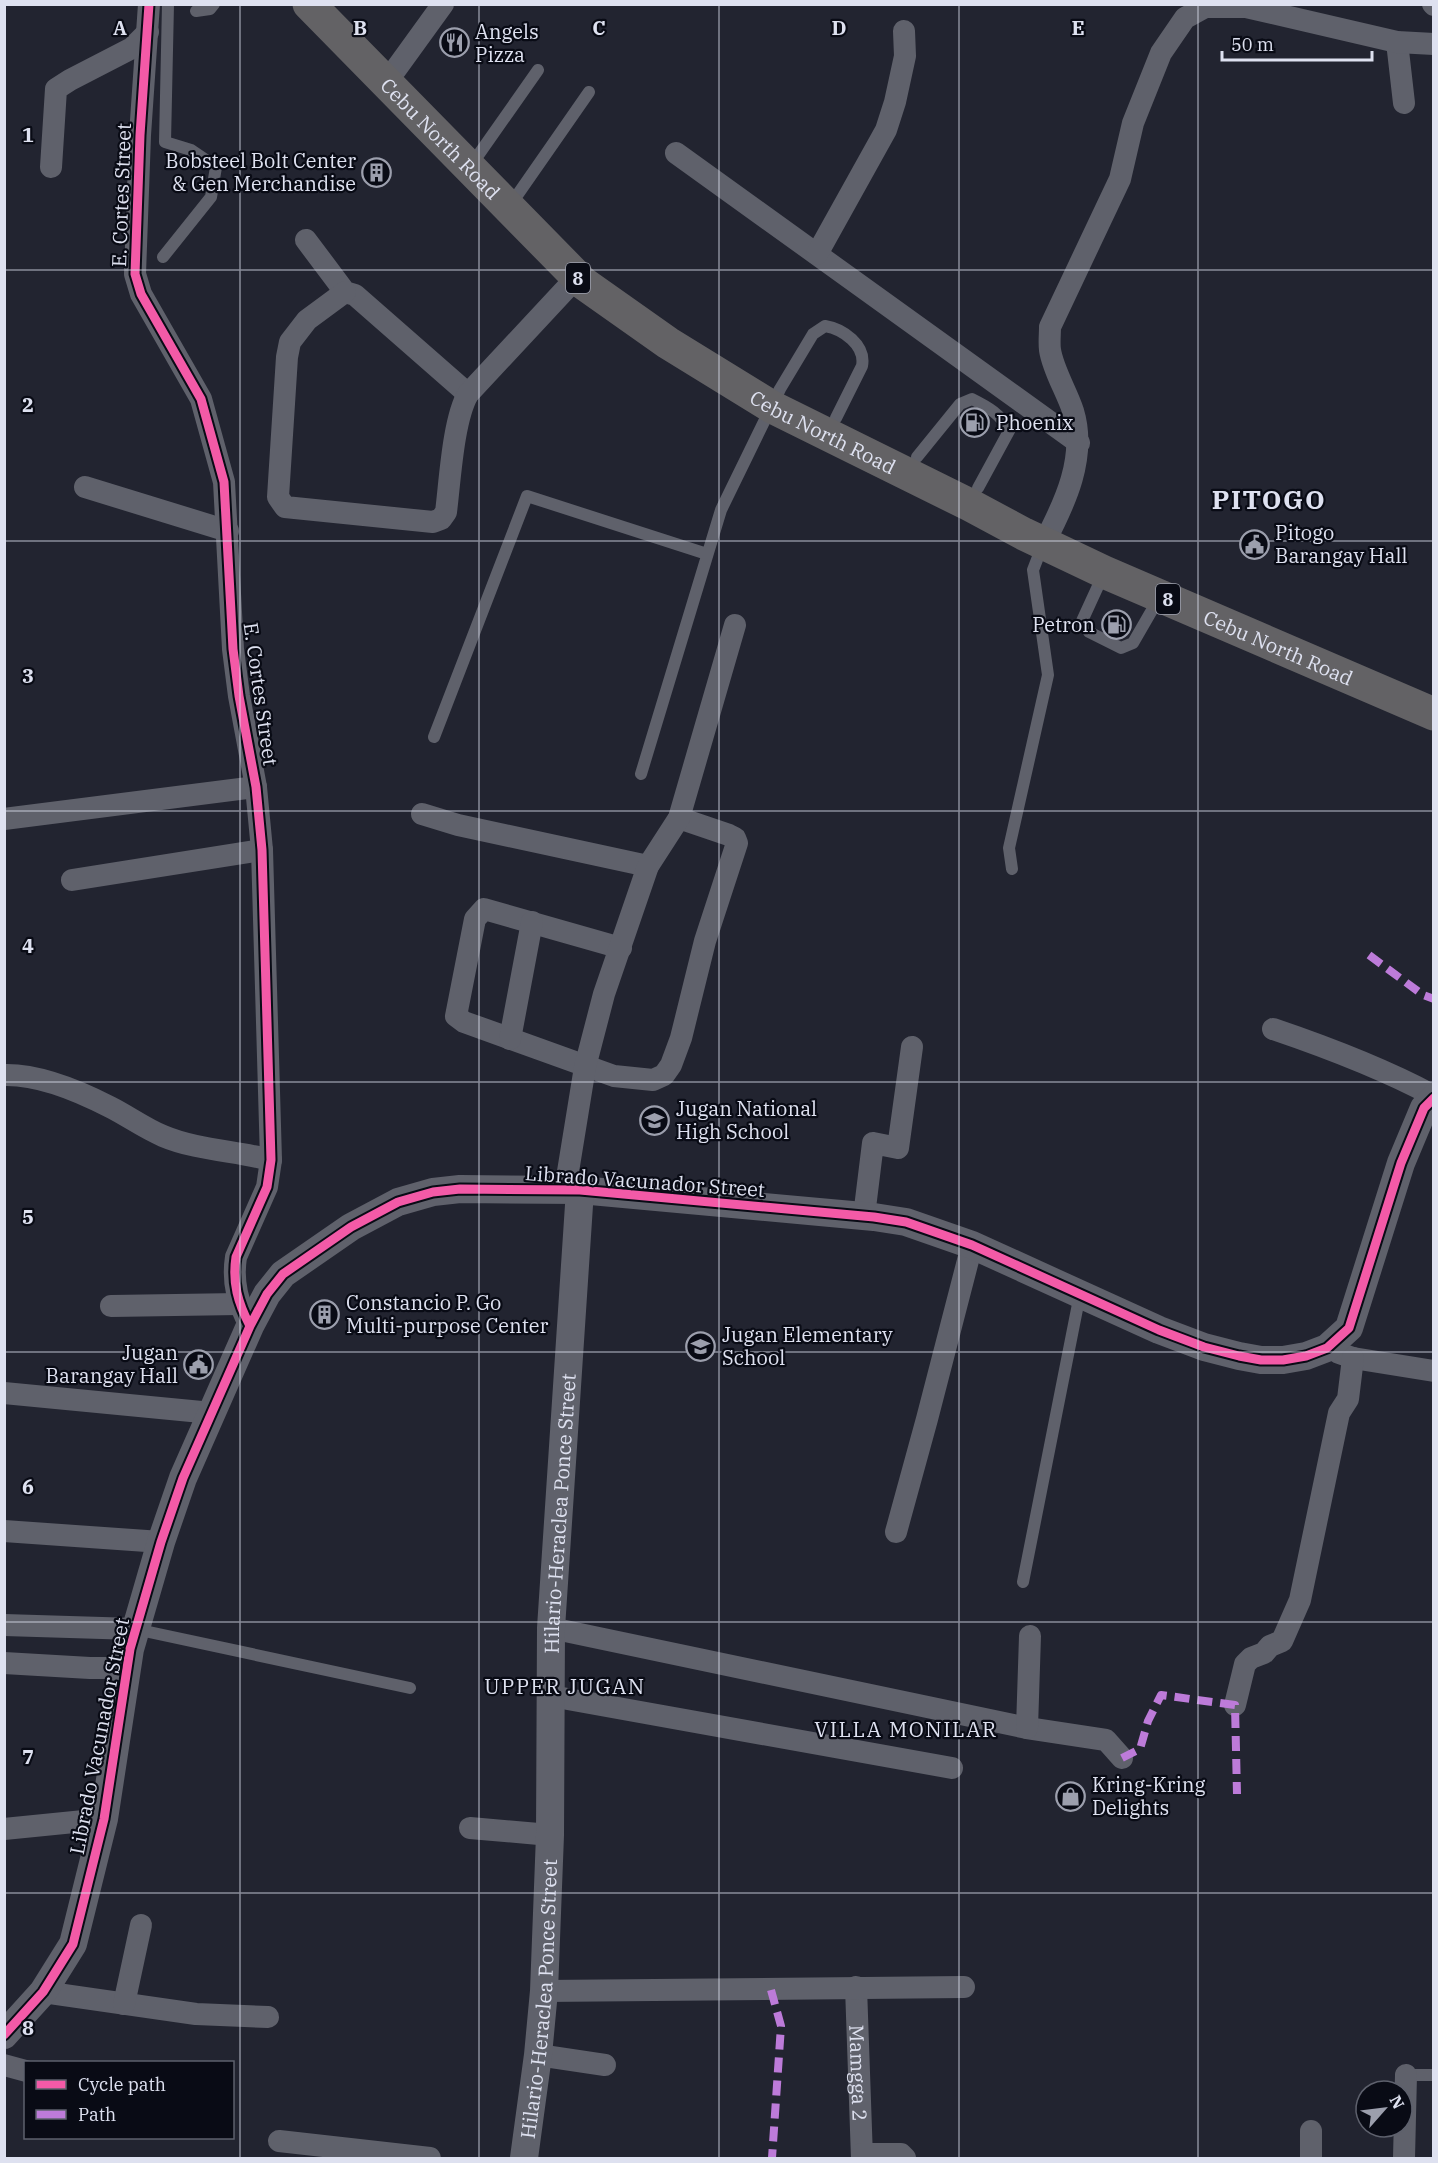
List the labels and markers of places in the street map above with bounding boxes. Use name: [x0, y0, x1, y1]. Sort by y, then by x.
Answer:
place label: Angels Pizza: [475, 18, 539, 68]
restaurant icon: Angels Pizza: [438, 26, 470, 58]
place label: Bobsteel Bolt Center & Gen Merchandise: [165, 147, 356, 197]
building icon: Bobsteel Bolt Center & Gen Merchandise: [361, 156, 393, 188]
fuel station icon: Phoenix: [959, 406, 991, 438]
place label: Phoenix: [996, 409, 1073, 436]
place label: Pitogo Barangay Hall: [1275, 519, 1407, 569]
public building icon: Pitogo Barangay Hall: [1238, 528, 1270, 560]
fuel station icon: Petron: [1100, 608, 1132, 640]
place label: Petron: [1032, 611, 1095, 638]
place label: Jugan National High School: [676, 1095, 817, 1145]
school or university icon: Jugan National High School: [639, 1104, 671, 1136]
place label: Constancio P. Go Multi-purpose Center: [346, 1289, 548, 1339]
building icon: Constancio P. Go Multi-purpose Center: [309, 1298, 341, 1330]
place label: Jugan Elementary School: [722, 1321, 893, 1371]
school or university icon: Jugan Elementary School: [685, 1330, 717, 1362]
place label: Jugan Barangay Hall: [46, 1339, 178, 1389]
public building icon: Jugan Barangay Hall: [183, 1348, 215, 1380]
place label: Kring-Kring Delights: [1092, 1771, 1205, 1821]
shop icon: Kring-Kring Delights: [1055, 1780, 1087, 1812]

